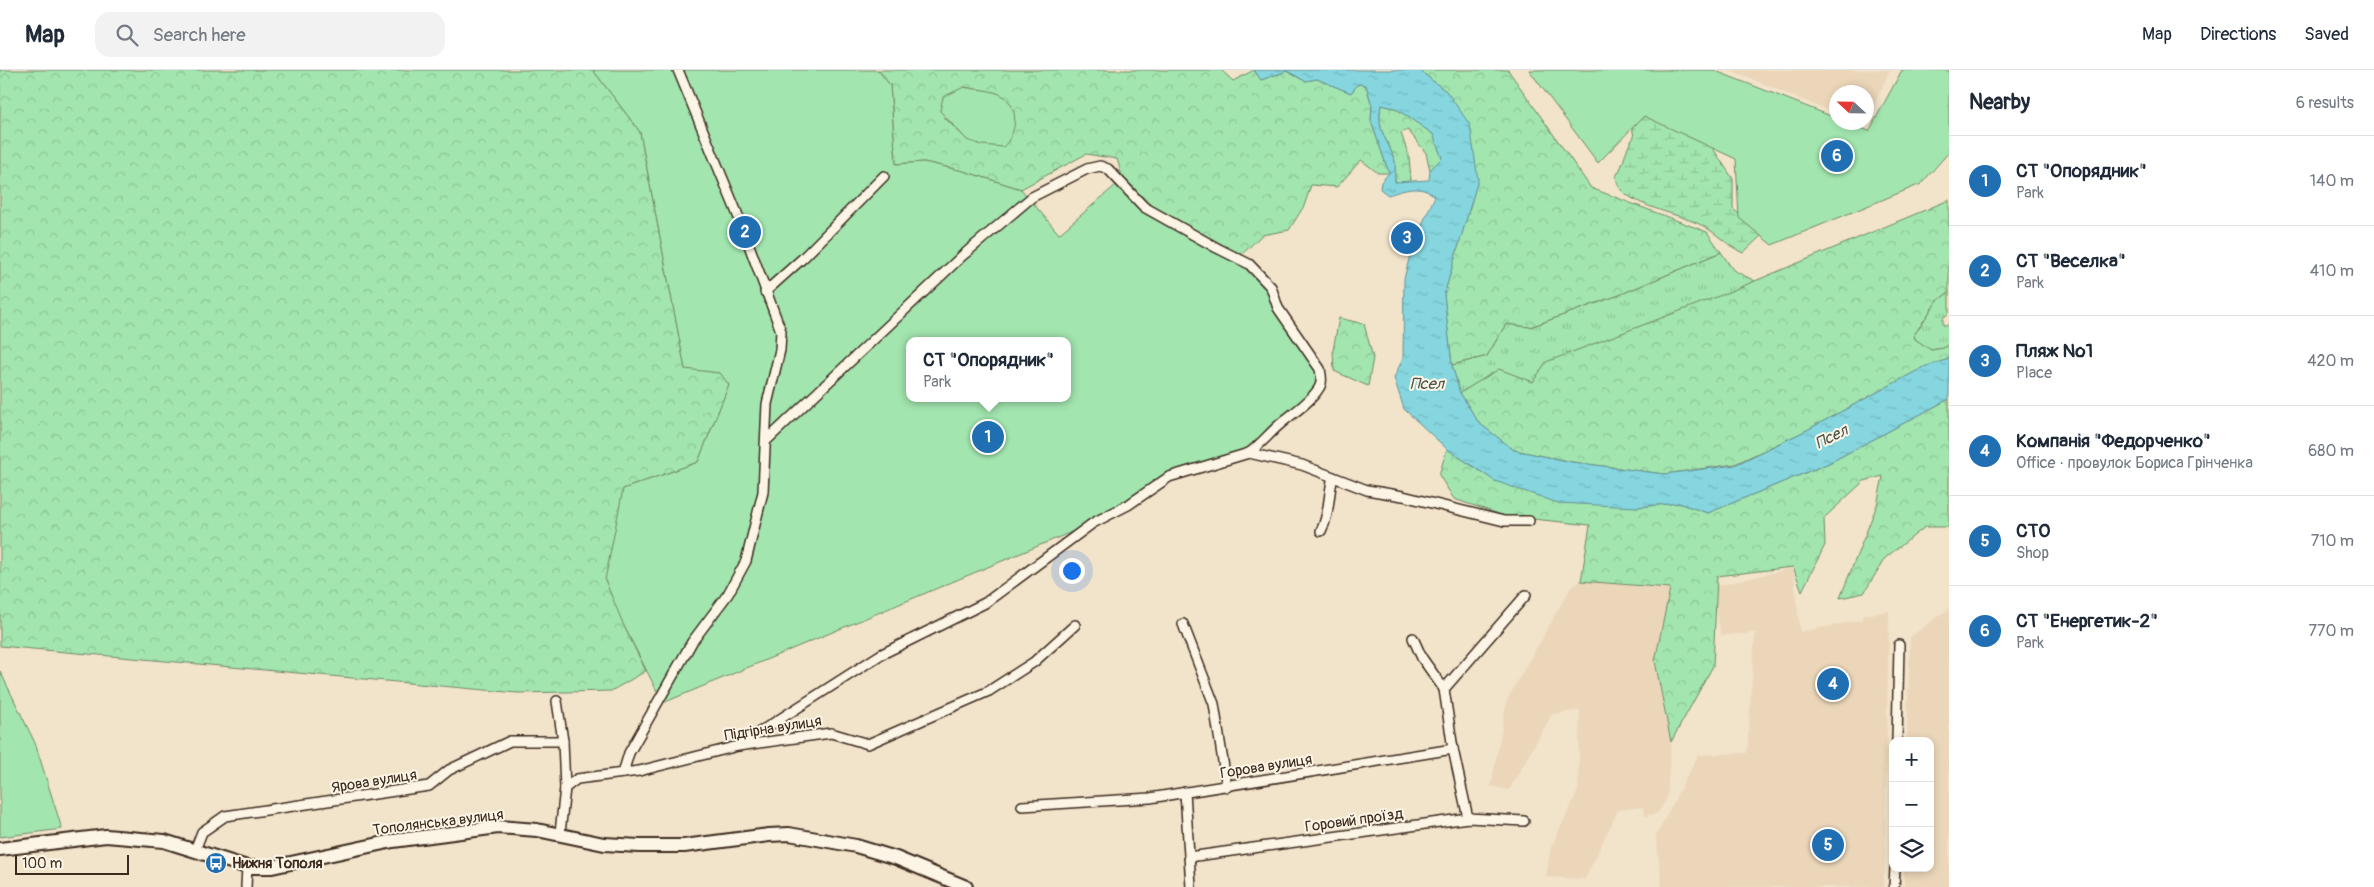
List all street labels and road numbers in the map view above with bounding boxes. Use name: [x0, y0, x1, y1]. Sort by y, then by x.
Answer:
street label: Підгірна вулиця: [723, 711, 823, 746]
street label: Горова вулиця: [1219, 750, 1313, 783]
street label: Ярова вулиця: [330, 765, 418, 798]
street label: Горовий проїзд: [1304, 804, 1404, 837]
street label: Тополянська вулиця: [371, 805, 505, 840]

